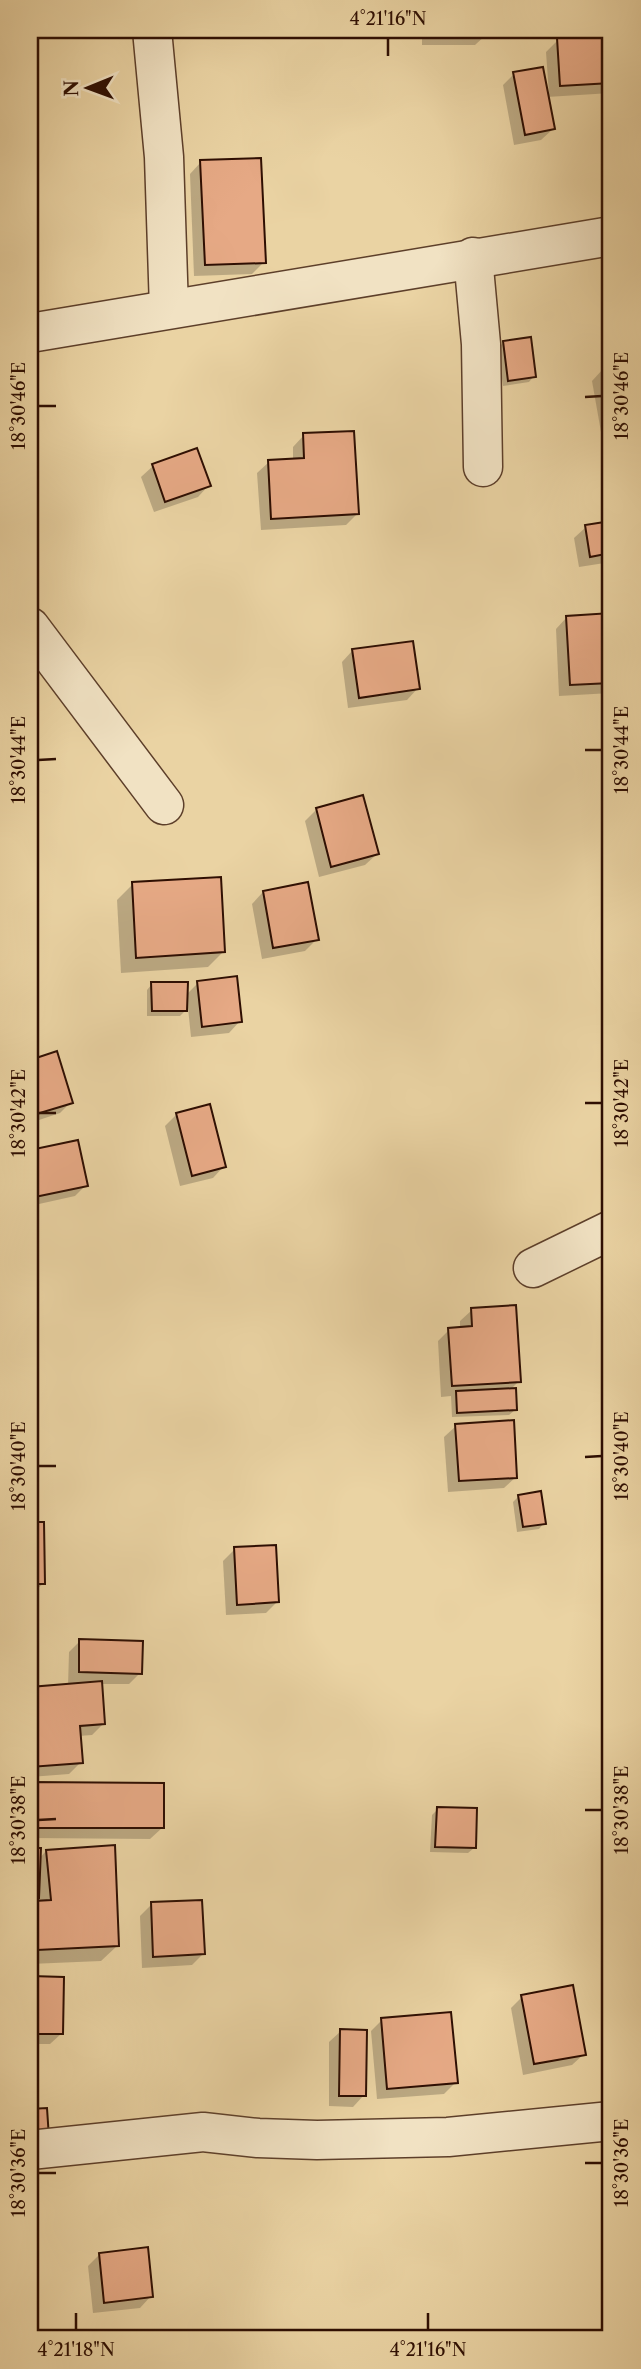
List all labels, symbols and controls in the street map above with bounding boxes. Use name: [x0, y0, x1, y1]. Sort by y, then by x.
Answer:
text: 4°21'16"N: [349, 8, 427, 30]
north arrow: [52, 52, 122, 122]
text: N: [60, 80, 83, 97]
text: 18°30'46"E: [611, 352, 633, 440]
text: 18°30'46"E: [8, 362, 30, 450]
text: 18°30'44"E: [611, 706, 633, 794]
text: 18°30'44"E: [8, 716, 30, 804]
text: 18°30'42"E: [611, 1059, 633, 1147]
text: 18°30'42"E: [8, 1069, 30, 1157]
text: 18°30'40"E: [611, 1411, 633, 1501]
text: 18°30'40"E: [8, 1421, 30, 1511]
text: 18°30'38"E: [611, 1765, 633, 1855]
text: 18°30'38"E: [8, 1775, 30, 1865]
text: 18°30'36"E: [611, 2119, 633, 2207]
text: 18°30'36"E: [8, 2129, 30, 2217]
text: 4°21'18"N: [37, 2339, 115, 2361]
text: 4°21'16"N: [389, 2339, 467, 2361]

